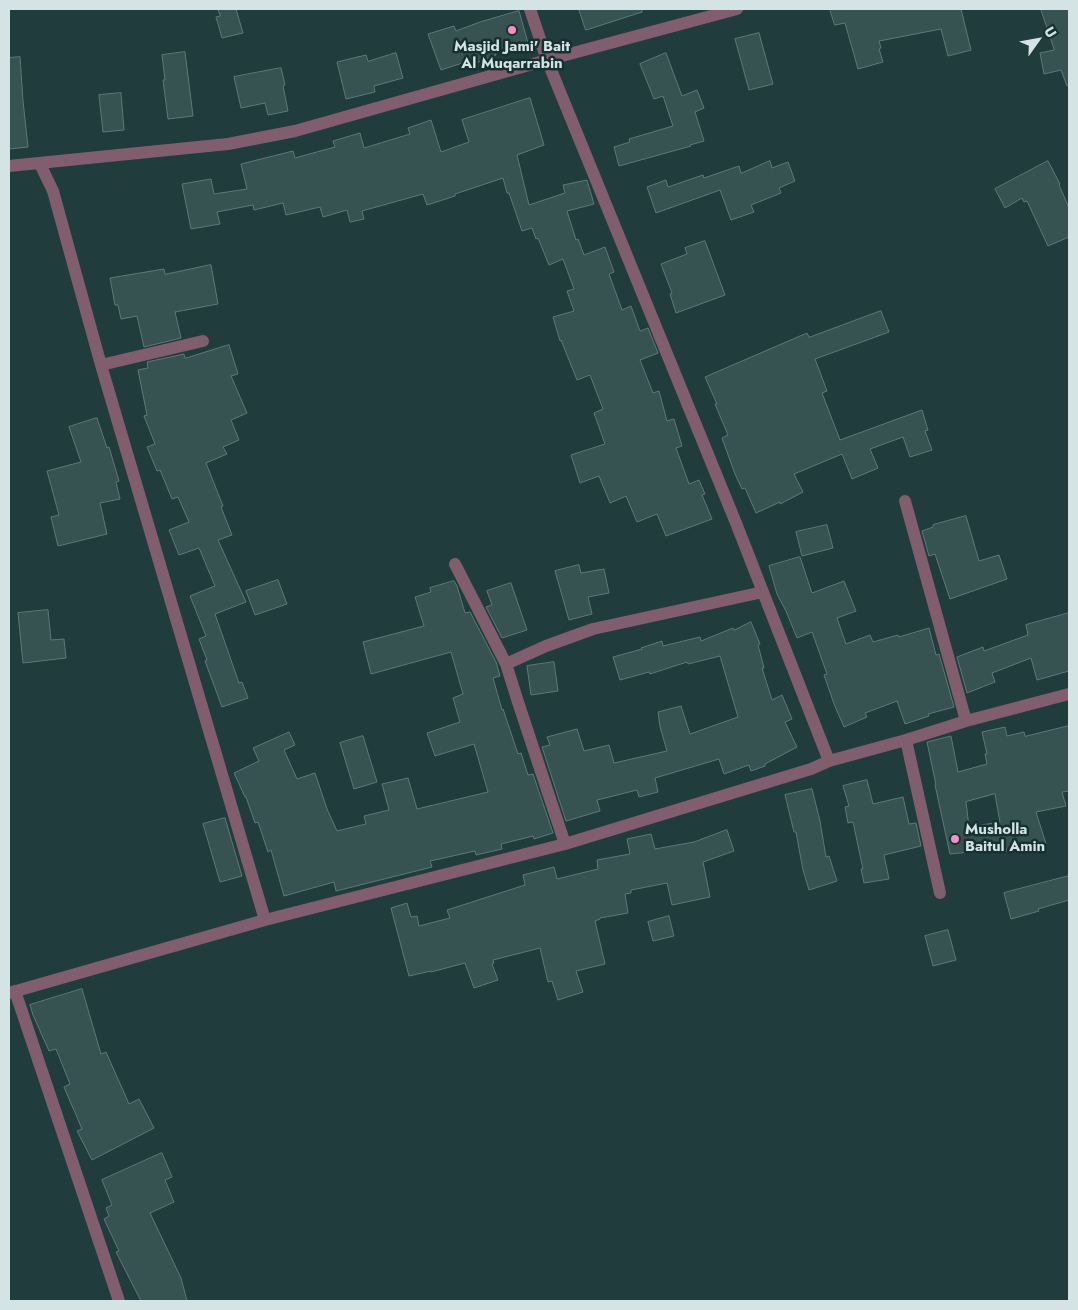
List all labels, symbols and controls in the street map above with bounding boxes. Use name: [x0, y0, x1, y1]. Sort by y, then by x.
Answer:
north arrow: [1013, 15, 1063, 65]
text: U: [1040, 23, 1062, 42]
marker: Masjid Jami' Bait Al Muqarrabin: [506, 24, 518, 36]
place label: Masjid Jami' Bait Al Muqarrabin: [454, 38, 570, 73]
place label: Musholla Baitul Amin: [965, 821, 1045, 856]
marker: Musholla Baitul Amin: [949, 833, 961, 845]

